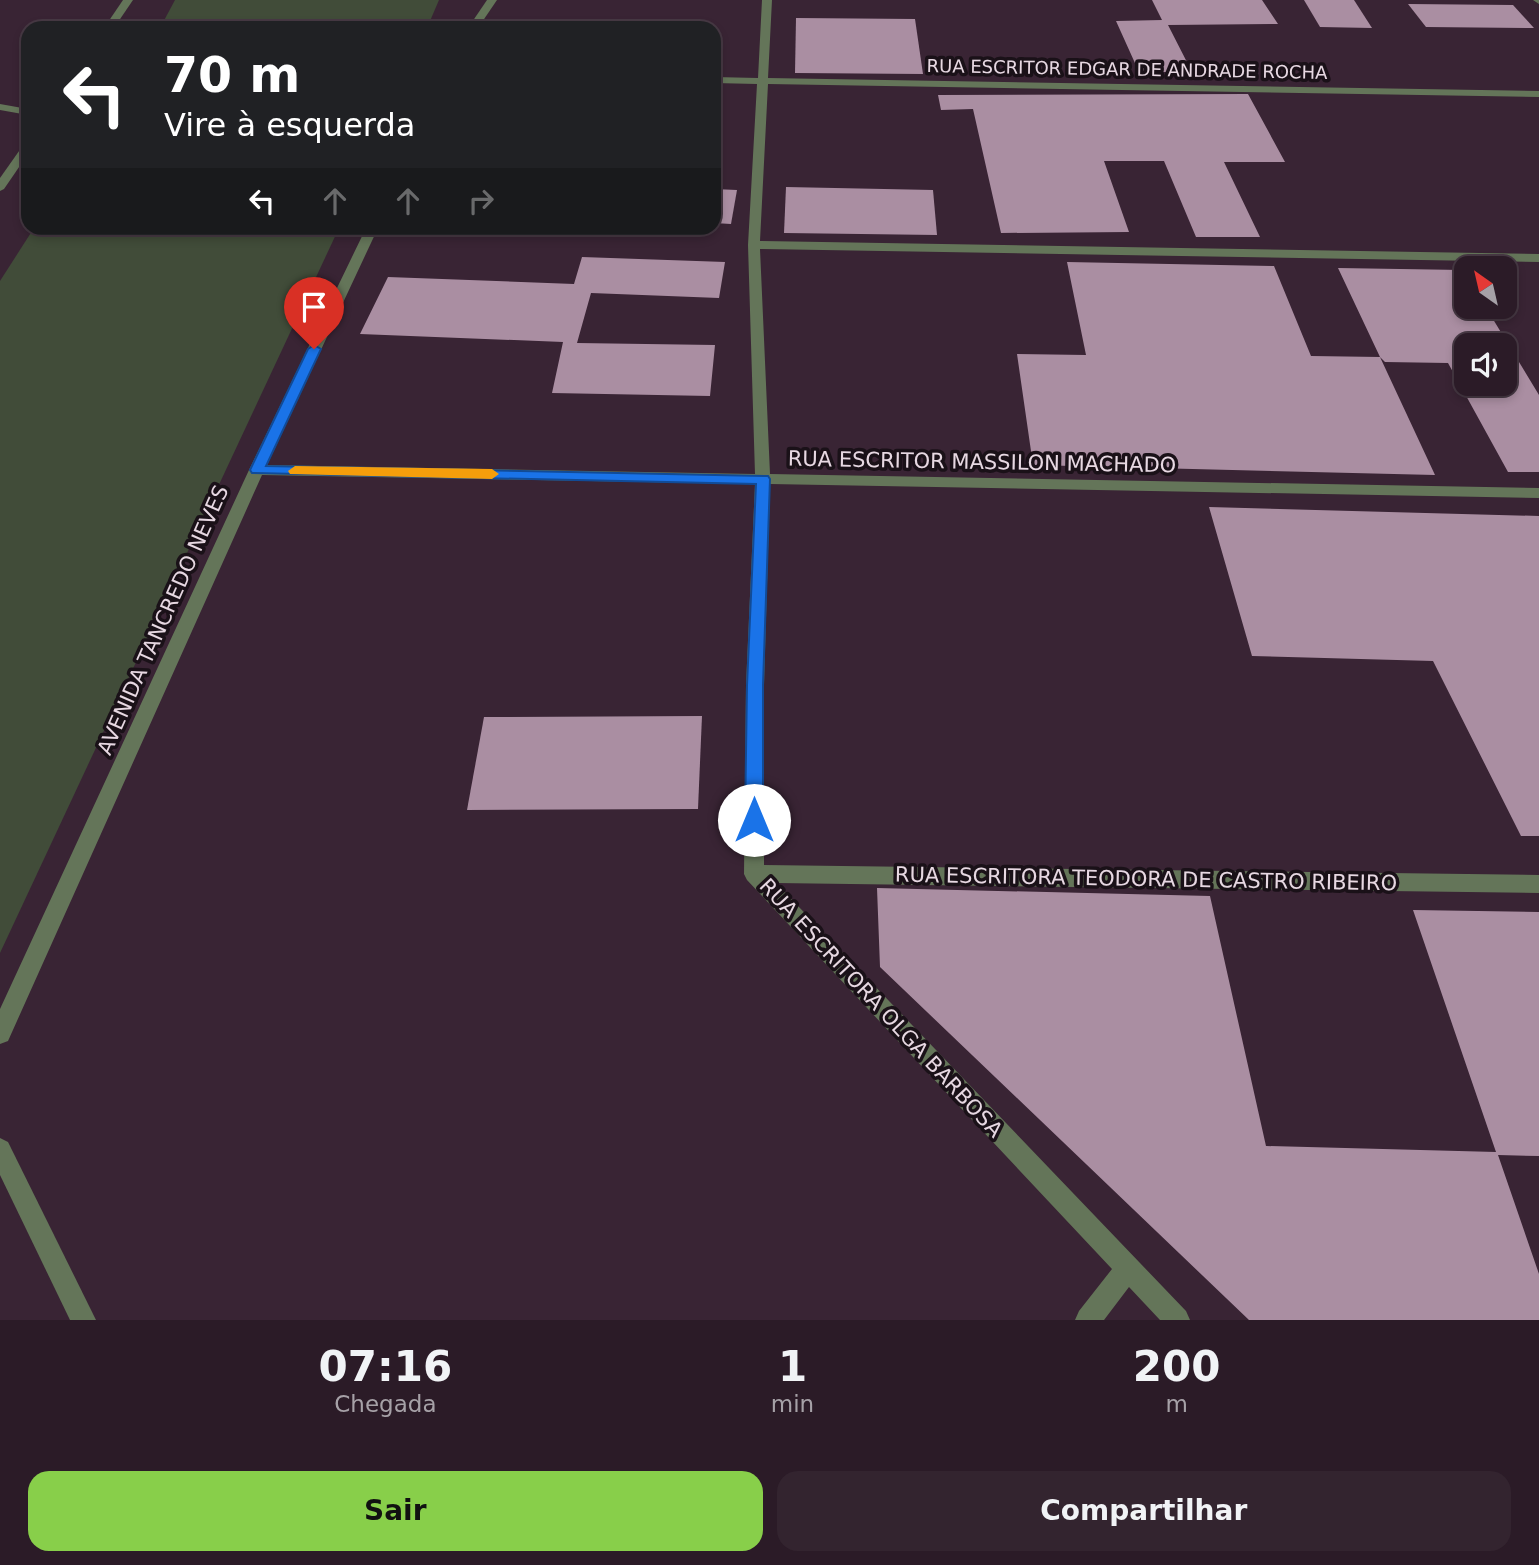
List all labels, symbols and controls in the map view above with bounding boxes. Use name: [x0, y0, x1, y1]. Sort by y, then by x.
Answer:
text: 70 m: [164, 47, 300, 104]
icon: left: [49, 49, 140, 140]
street label: RUA ESCRITOR EDGAR DE ANDRADE ROCHA: [926, 55, 1328, 83]
text: Vire à esquerda: [164, 106, 415, 144]
icon: left: [243, 182, 281, 220]
icon: ahead: [316, 182, 354, 220]
icon: ahead: [389, 182, 427, 220]
icon: right: [462, 182, 500, 220]
north arrow: [1454, 256, 1517, 318]
map controls: [1454, 256, 1517, 396]
pin: [284, 277, 344, 349]
icon: arrive: [295, 288, 333, 326]
button: sound: [1454, 333, 1517, 396]
street label: RUA ESCRITOR MASSILON MACHADO: [788, 447, 1176, 477]
street label: AVENIDA TANCREDO NEVES: [93, 482, 233, 758]
position arrow: [717, 783, 791, 857]
street label: RUA ESCRITORA TEODORA DE CASTRO RIBEIRO: [895, 863, 1397, 895]
street label: RUA ESCRITORA OLGA BARBOSA: [755, 874, 1008, 1143]
text: 07:16: [319, 1342, 452, 1391]
text: 1: [778, 1342, 807, 1391]
text: 200: [1133, 1342, 1220, 1391]
text: Chegada: [334, 1391, 437, 1417]
text: min: [771, 1391, 814, 1417]
text: m: [1165, 1391, 1188, 1417]
button: Sair: [28, 1471, 763, 1551]
button: Compartilhar: [777, 1471, 1511, 1551]

